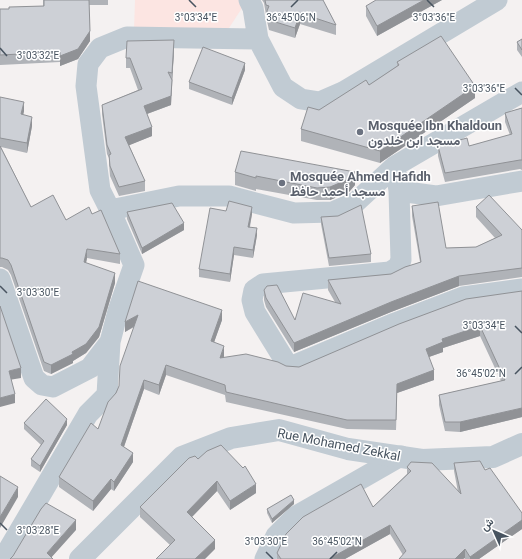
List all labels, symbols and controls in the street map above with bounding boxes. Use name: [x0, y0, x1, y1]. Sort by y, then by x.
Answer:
text: 3°03'34"E: [175, 12, 218, 23]
text: 36°45'06"N: [266, 12, 316, 23]
text: 3°03'36"E: [413, 12, 456, 23]
text: 3°03'32"E: [17, 50, 60, 61]
text: 3°03'36"E: [463, 83, 506, 94]
place label: Mosquée Ibn Khaldoun مسجد ابن خلدون: [368, 118, 502, 149]
marker: Mosquée Ibn Khaldoun مسجد ابن خلدون: [355, 127, 365, 137]
place label: Mosquée Ahmed Hafidh مسجد أحمد حافظ: [290, 169, 431, 199]
marker: Mosquée Ahmed Hafidh مسجد أحمد حافظ: [277, 178, 287, 188]
text: 3°03'30"E: [17, 287, 60, 298]
text: 3°03'34"E: [463, 320, 506, 331]
text: 36°45'02"N: [456, 368, 506, 379]
street label: Rue Mohamed Zekkal: [276, 425, 402, 464]
north arrow: [474, 511, 514, 551]
text: ش: [478, 515, 497, 534]
text: 3°03'28"E: [17, 525, 60, 536]
text: 3°03'30"E: [245, 536, 288, 547]
text: 36°45'02"N: [312, 536, 362, 547]

